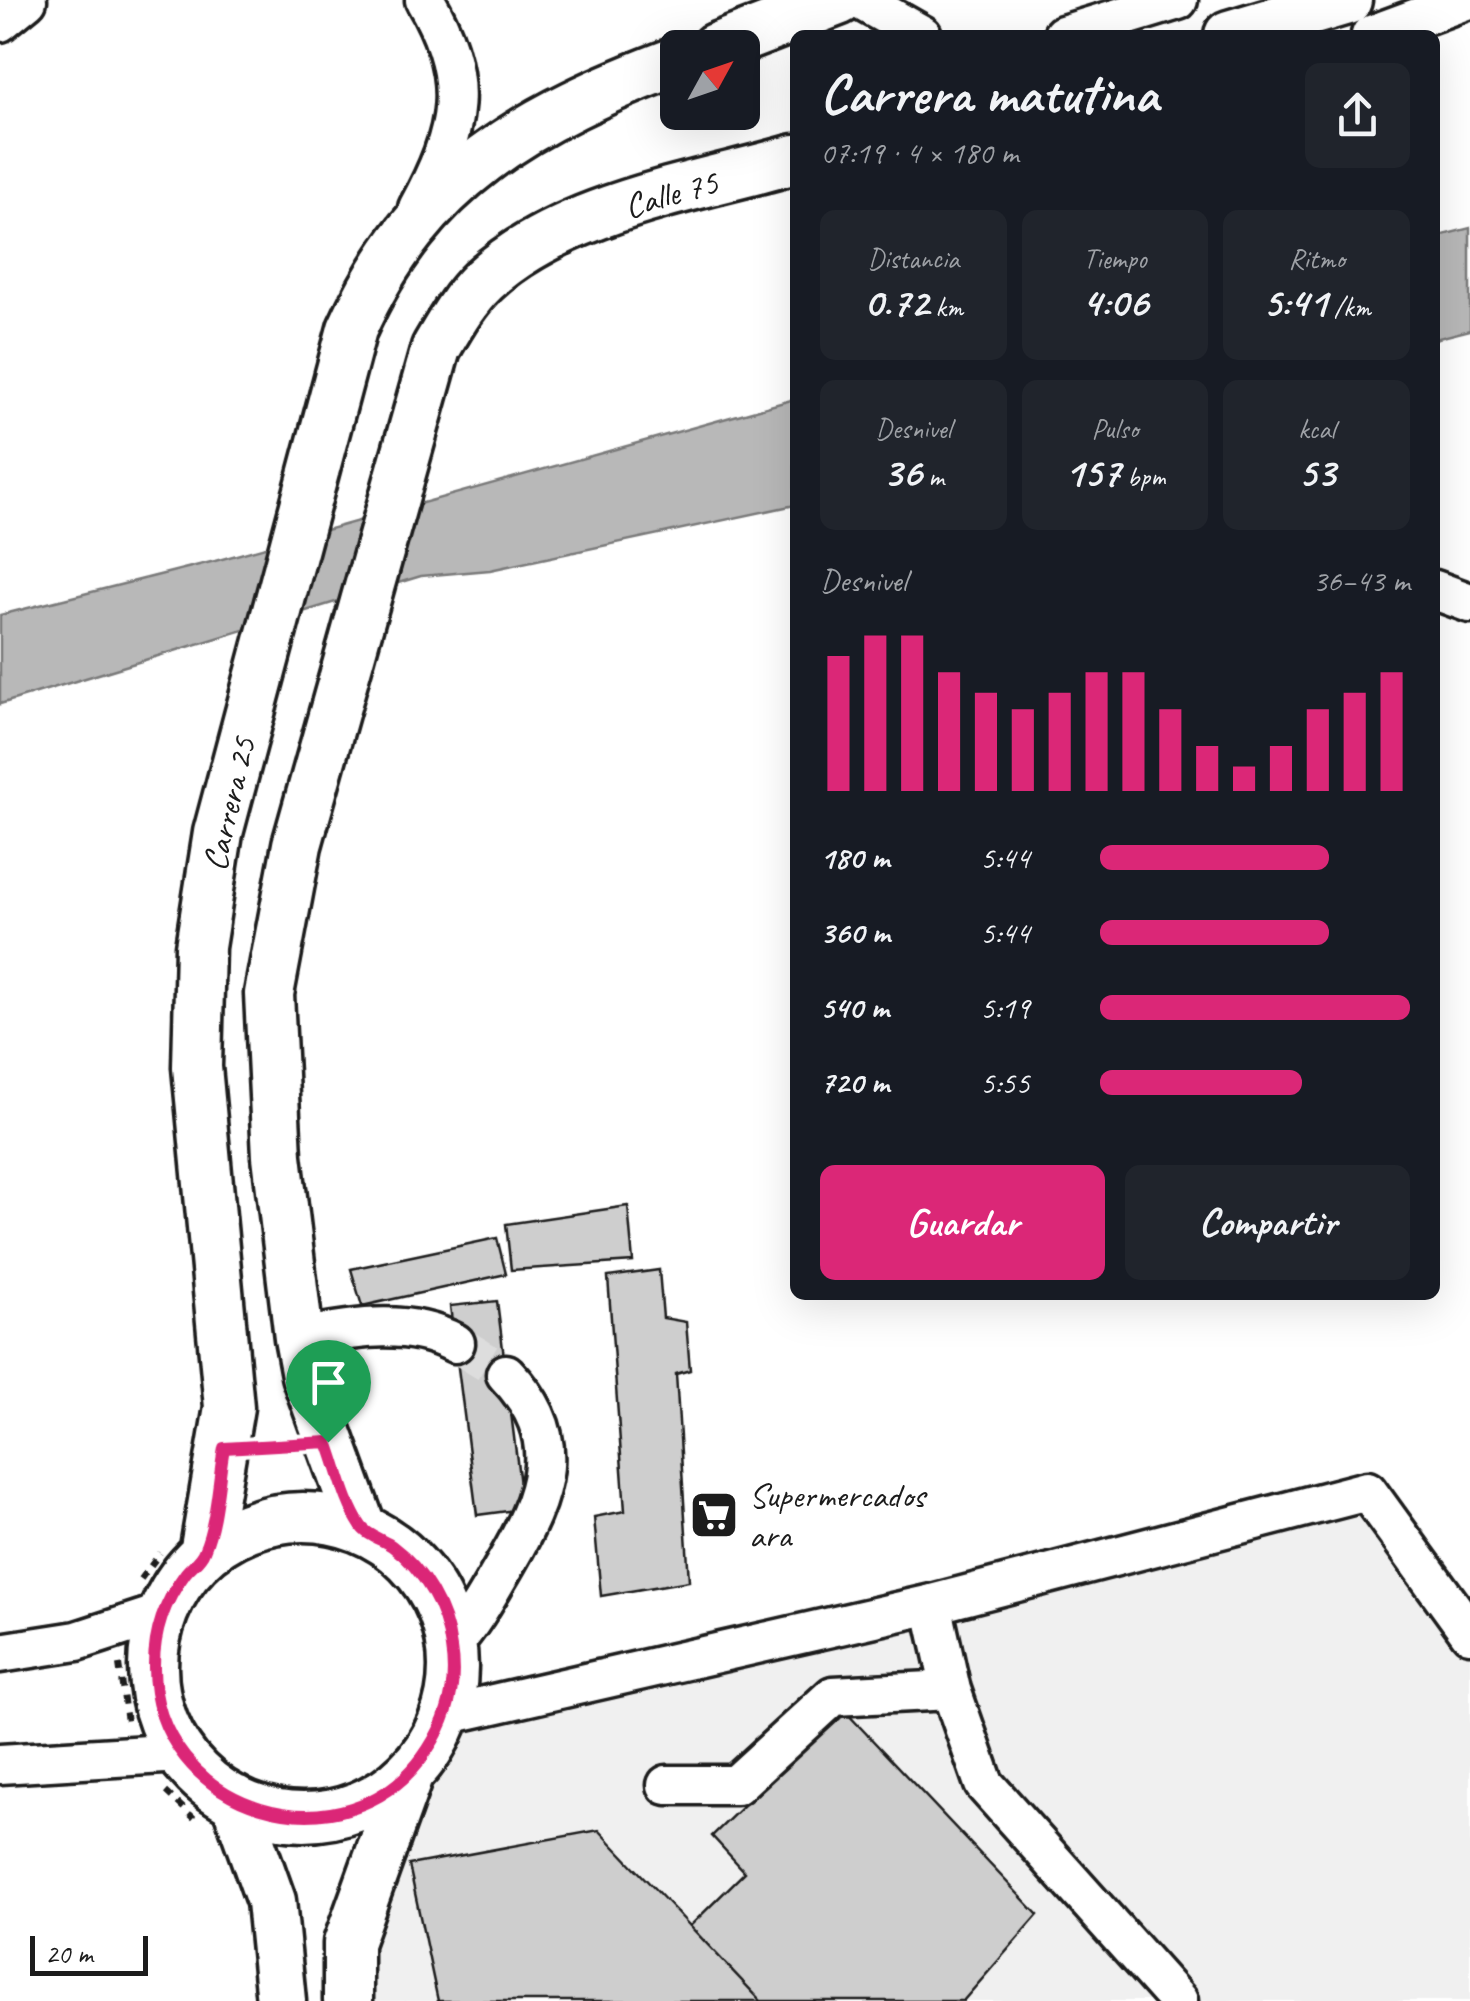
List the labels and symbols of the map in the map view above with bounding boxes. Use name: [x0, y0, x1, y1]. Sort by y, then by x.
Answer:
north arrow: [660, 30, 760, 130]
street label: Calle 75: [619, 159, 725, 229]
street label: Carrera 25: [192, 731, 267, 875]
pin: [286, 1340, 371, 1443]
place label: Supermercados ara: [749, 1473, 928, 1558]
supermarket icon: Supermercados ara: [688, 1489, 740, 1541]
scale bar: [30, 1931, 148, 1976]

